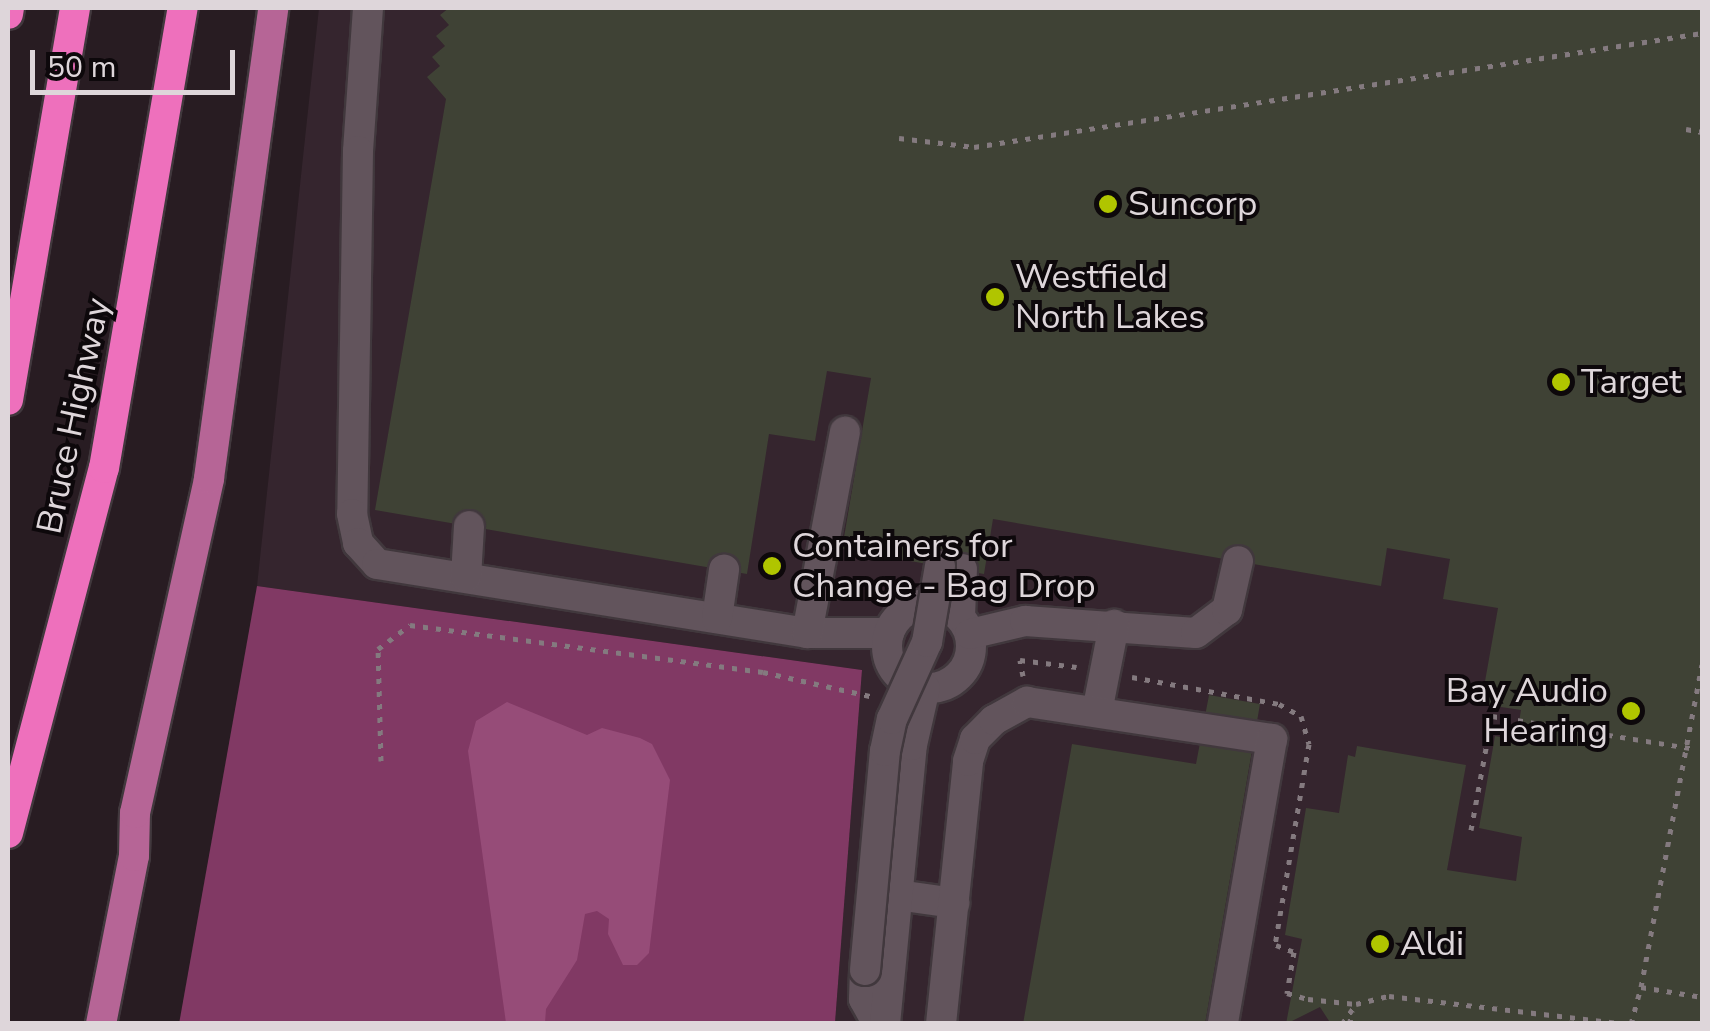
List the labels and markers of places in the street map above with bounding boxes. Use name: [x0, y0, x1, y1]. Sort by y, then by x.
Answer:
place label: Suncorp: [1128, 183, 1257, 225]
marker: Suncorp: [1097, 193, 1119, 215]
place label: Westfield North Lakes: [1015, 256, 1205, 338]
marker: Westfield North Lakes: [984, 286, 1006, 308]
place label: Target: [1581, 361, 1682, 403]
marker: Target: [1550, 371, 1572, 393]
place label: Containers for Change - Bag Drop: [792, 525, 1096, 607]
marker: Containers for Change - Bag Drop: [761, 555, 783, 577]
place label: Bay Audio Hearing: [1446, 670, 1608, 752]
marker: Bay Audio Hearing: [1618, 698, 1644, 724]
place label: Aldi: [1400, 923, 1464, 965]
marker: Aldi: [1369, 933, 1391, 955]

